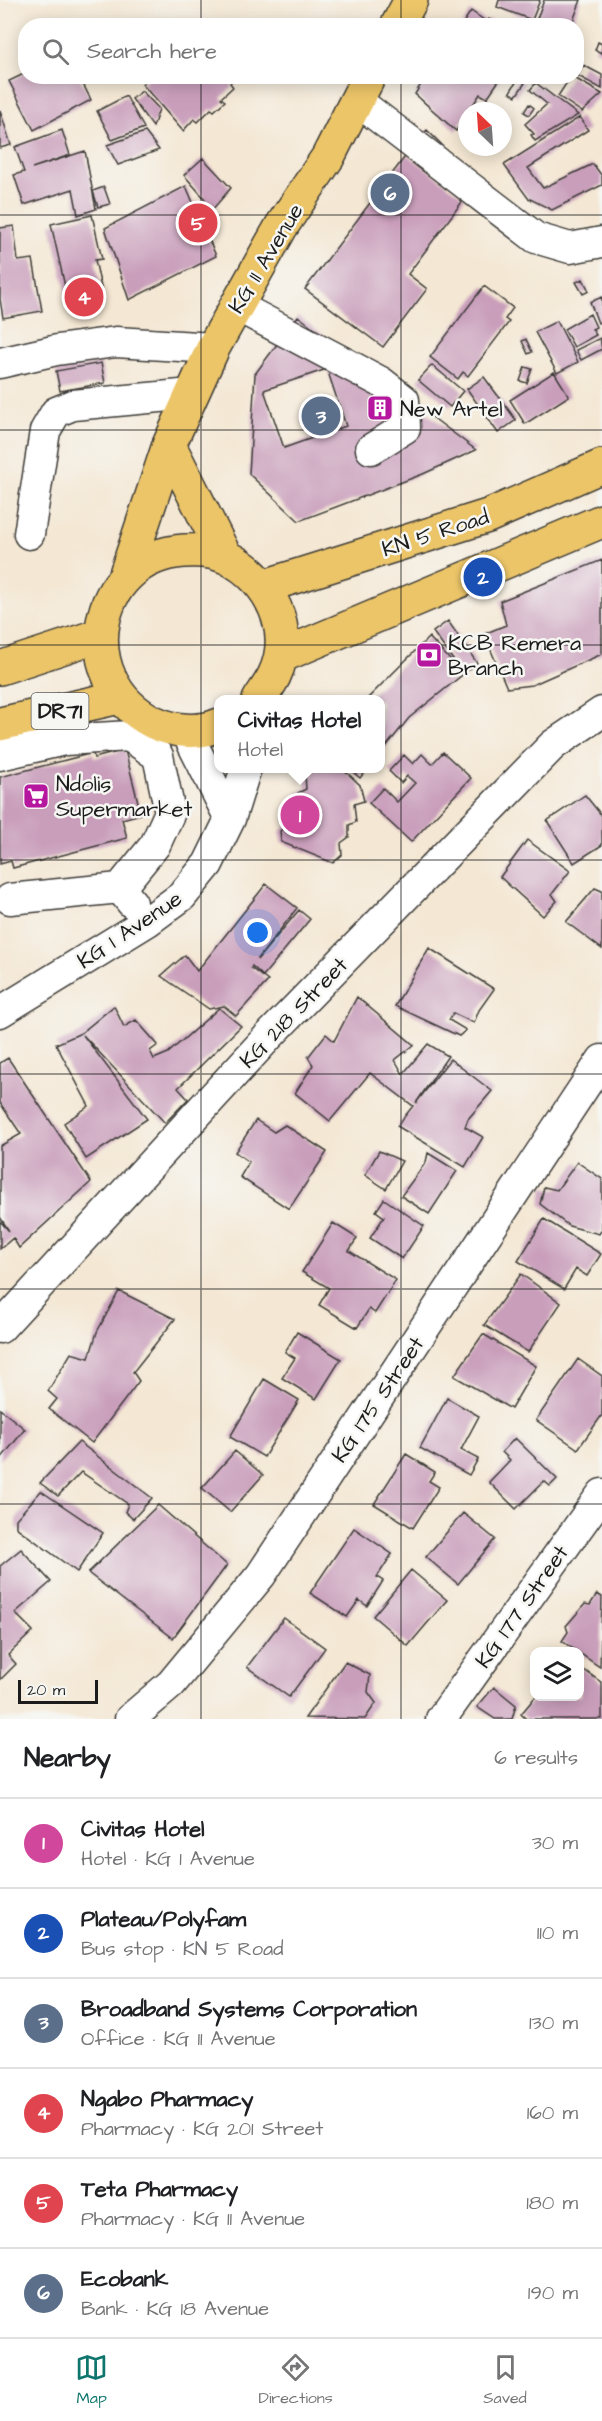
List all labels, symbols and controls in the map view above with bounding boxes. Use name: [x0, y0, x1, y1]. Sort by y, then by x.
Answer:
search box: [18, 18, 584, 84]
icon: search: [39, 35, 72, 68]
text: Search here: [87, 36, 217, 67]
north arrow: [458, 102, 512, 156]
pin: 6: [370, 170, 410, 216]
street label: KG 11 Avenue: [221, 198, 311, 320]
pin: 5: [178, 200, 218, 246]
pin: 4: [64, 274, 104, 320]
building icon: New Artel: [365, 393, 395, 423]
pin: 3: [302, 394, 340, 438]
place label: New Artel: [400, 394, 503, 425]
street label: KN 5 Road: [378, 502, 493, 565]
pin: 2: [464, 554, 502, 600]
place label: KCB Remera Branch: [448, 628, 581, 684]
bank icon: KCB Remera Branch: [414, 640, 444, 670]
road number: DR71: [32, 693, 88, 729]
popup: [214, 695, 385, 773]
text: Civitas Hotel: [238, 705, 361, 736]
text: Hotel: [238, 736, 283, 764]
place label: Ndolis Supermarket: [56, 769, 192, 825]
supermarket icon: Ndolis Supermarket: [21, 781, 51, 811]
pin: 1: [280, 792, 320, 838]
street label: KG 1 Avenue: [71, 884, 189, 977]
your location: [243, 918, 272, 947]
street label: KG 218 Street: [233, 951, 355, 1076]
street label: KG 175 Street: [325, 1331, 432, 1469]
street label: KG 177 Street: [468, 1539, 576, 1675]
map controls: [530, 1647, 584, 1701]
button: layers: [530, 1647, 584, 1701]
scale bar: [18, 1677, 98, 1704]
text: 20 m: [27, 1679, 65, 1701]
text: Nearby: [24, 1740, 111, 1776]
text: 6 results: [494, 1744, 578, 1772]
text: Civitas Hotel: [81, 1814, 205, 1845]
text: 1: [42, 1829, 45, 1857]
text: 30 m: [532, 1829, 578, 1857]
text: Hotel · KG 1 Avenue: [81, 1845, 255, 1873]
text: Plateau/Polyfam: [81, 1904, 246, 1935]
text: 2: [38, 1919, 49, 1947]
text: 110 m: [537, 1919, 578, 1947]
text: Bus stop · KN 5 Road: [81, 1935, 284, 1963]
text: Broadband Systems Corporation: [81, 1994, 417, 2025]
text: 3: [38, 2009, 49, 2037]
text: 130 m: [529, 2009, 578, 2037]
text: Office · KG 11 Avenue: [81, 2025, 276, 2053]
text: Ngabo Pharmacy: [81, 2084, 253, 2115]
text: 4: [37, 2099, 50, 2127]
text: 160 m: [527, 2099, 578, 2127]
text: Pharmacy · KG 201 Street: [81, 2115, 323, 2143]
text: Teta Pharmacy: [81, 2174, 238, 2205]
text: 5: [36, 2189, 51, 2217]
text: 180 m: [526, 2189, 578, 2217]
text: Pharmacy · KG 11 Avenue: [81, 2205, 305, 2233]
text: Ecobank: [81, 2264, 168, 2295]
text: 6: [37, 2279, 50, 2307]
text: 190 m: [528, 2279, 578, 2307]
text: Bank · KG 18 Avenue: [81, 2295, 269, 2323]
tab: Map: [75, 2351, 108, 2409]
tab: Directions: [259, 2351, 333, 2409]
tab: Saved: [483, 2351, 527, 2409]

